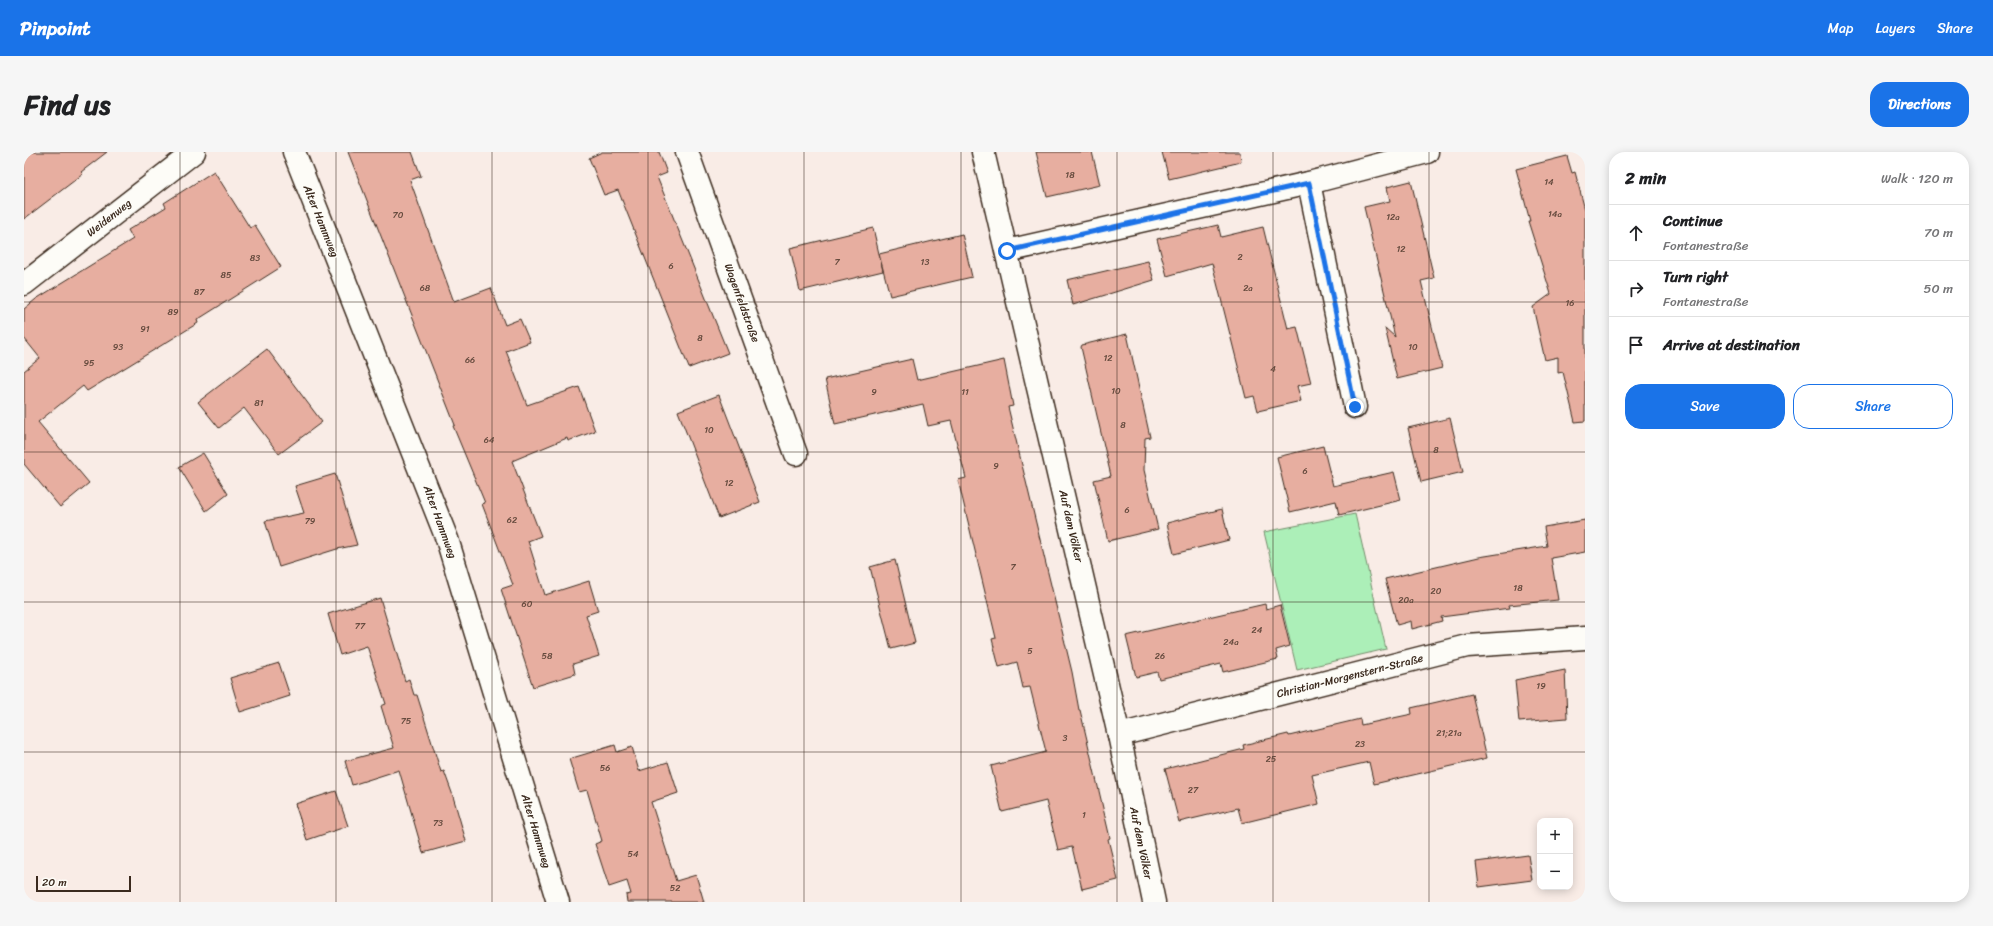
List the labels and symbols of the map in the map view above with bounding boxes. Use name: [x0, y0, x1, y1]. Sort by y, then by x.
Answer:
house number: 18: [1065, 167, 1075, 183]
house number: 14: [1544, 174, 1554, 190]
street label: Alter Hammweg: [297, 181, 344, 261]
street label: Weidenweg: [82, 194, 136, 242]
house number: 14a: [1548, 206, 1562, 222]
house number: 70: [393, 207, 404, 223]
house number: 12a: [1386, 209, 1400, 225]
house number: 12: [1396, 241, 1406, 257]
route start: [998, 242, 1016, 260]
house number: 2: [1237, 249, 1243, 265]
house number: 83: [250, 250, 260, 266]
house number: 7: [834, 254, 840, 270]
house number: 13: [921, 254, 929, 270]
house number: 6: [668, 258, 674, 274]
street label: Wagenfeldstraße: [719, 261, 765, 345]
house number: 85: [221, 267, 232, 283]
house number: 68: [420, 280, 431, 296]
house number: 2a: [1243, 280, 1253, 296]
house number: 87: [194, 284, 205, 300]
house number: 16: [1566, 295, 1574, 311]
house number: 89: [168, 304, 179, 320]
house number: 91: [140, 321, 150, 337]
house number: 8: [697, 330, 703, 346]
house number: 93: [113, 339, 123, 355]
house number: 10: [1408, 339, 1418, 355]
house number: 12: [1103, 350, 1113, 366]
house number: 66: [465, 352, 475, 368]
house number: 95: [83, 355, 95, 371]
house number: 4: [1270, 361, 1276, 377]
house number: 10: [1111, 383, 1121, 399]
house number: 9: [871, 384, 877, 400]
house number: 11: [961, 384, 969, 400]
house number: 81: [254, 395, 264, 411]
route end: [1346, 398, 1364, 416]
house number: 8: [1120, 417, 1126, 433]
house number: 10: [704, 422, 714, 438]
house number: 64: [484, 432, 495, 448]
house number: 8: [1433, 442, 1439, 458]
house number: 9: [993, 458, 999, 474]
house number: 6: [1302, 463, 1308, 479]
house number: 12: [724, 475, 734, 491]
street label: Alter Hammweg: [418, 482, 462, 562]
street label: Auf dem Völker: [1053, 487, 1089, 565]
house number: 6: [1124, 502, 1130, 518]
house number: 62: [507, 512, 517, 528]
house number: 79: [305, 513, 316, 529]
house number: 7: [1010, 559, 1016, 575]
house number: 18: [1513, 580, 1523, 596]
house number: 20: [1431, 583, 1442, 599]
house number: 20a: [1398, 592, 1414, 608]
house number: 60: [522, 596, 533, 612]
house number: 77: [355, 618, 366, 634]
house number: 24: [1252, 622, 1263, 638]
house number: 24a: [1223, 634, 1239, 650]
house number: 5: [1027, 643, 1033, 659]
house number: 58: [542, 648, 553, 664]
house number: 26: [1155, 648, 1165, 664]
street label: Christian-Morgenstern-Straße: [1275, 648, 1426, 703]
house number: 19: [1536, 678, 1546, 694]
house number: 75: [401, 713, 412, 729]
house number: 21;21a: [1436, 725, 1462, 741]
house number: 3: [1063, 730, 1068, 746]
house number: 23: [1355, 736, 1365, 752]
house number: 25: [1266, 751, 1277, 767]
house number: 56: [600, 760, 610, 776]
house number: 27: [1188, 782, 1199, 798]
street label: Alter Hammweg: [515, 791, 556, 871]
street label: Auf dem Völker: [1124, 804, 1158, 882]
house number: 1: [1082, 807, 1086, 823]
house number: 73: [433, 815, 443, 831]
house number: 54: [627, 846, 639, 862]
scale bar: [36, 874, 131, 893]
house number: 52: [670, 880, 680, 896]

